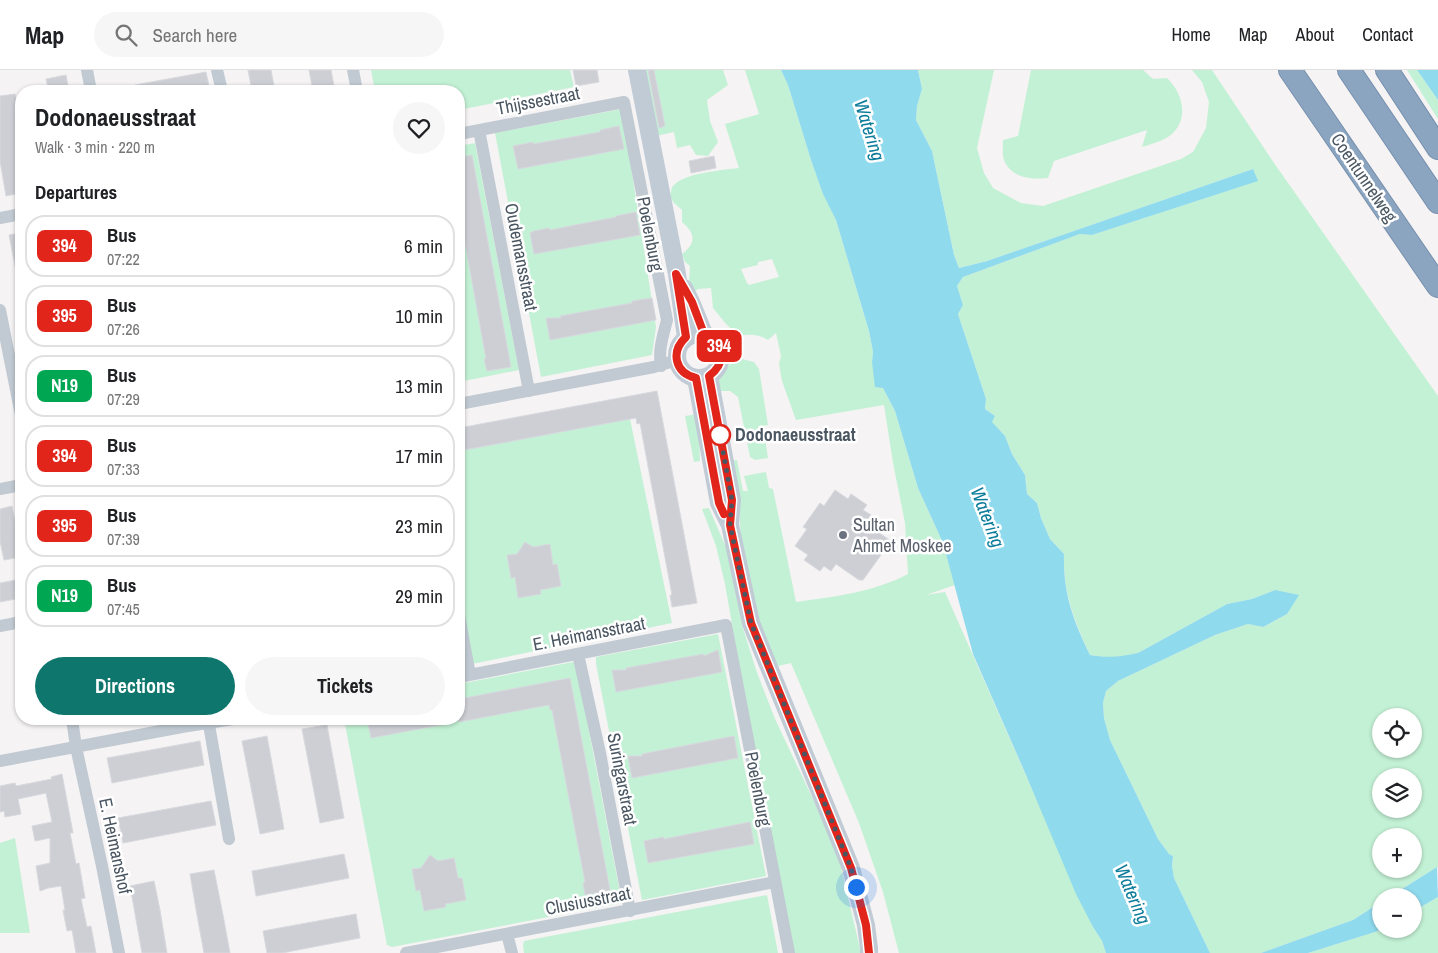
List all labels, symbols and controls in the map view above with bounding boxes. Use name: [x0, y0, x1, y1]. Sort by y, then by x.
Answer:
search box: [94, 12, 444, 57]
text: Map: [25, 19, 64, 51]
icon: search: [112, 21, 140, 49]
text: Search here: [152, 22, 237, 48]
text: Home: [1171, 22, 1211, 47]
text: Map: [1239, 22, 1268, 47]
text: About: [1296, 22, 1334, 47]
text: Contact: [1362, 22, 1413, 47]
street label: Thijssestraat: [494, 80, 582, 121]
water label: Watering: [848, 96, 892, 164]
text: Dodonaeusstraat: [35, 101, 196, 133]
button: heart: [393, 102, 445, 154]
street label: Coentunnelweg: [1325, 128, 1404, 228]
text: Walk · 3 min · 220 m: [35, 136, 155, 158]
text: Departures: [35, 179, 117, 205]
street label: Poelenburg: [631, 194, 670, 274]
street label: Oudemansstraat: [499, 201, 544, 313]
text: Bus: [107, 222, 136, 248]
text: 394: [52, 233, 77, 258]
text: 6 min: [404, 233, 443, 259]
text: 07:22: [107, 248, 140, 270]
text: Bus: [107, 292, 136, 318]
text: 395: [52, 303, 77, 328]
text: 10 min: [395, 303, 443, 329]
text: 07:26: [107, 318, 140, 340]
line badge: 394: [690, 330, 748, 362]
text: 394: [707, 333, 731, 358]
text: Bus: [107, 362, 136, 388]
text: N19: [51, 373, 78, 398]
text: 13 min: [395, 373, 443, 399]
text: 07:29: [107, 388, 140, 410]
place label: Dodonaeusstraat: [735, 422, 856, 447]
marker: Dodonaeusstraat: [709, 424, 731, 446]
text: Bus: [107, 432, 136, 458]
text: 394: [52, 443, 77, 468]
text: 17 min: [395, 443, 443, 469]
text: 07:33: [107, 458, 140, 480]
water label: Watering: [965, 483, 1012, 551]
text: Bus: [107, 502, 136, 528]
place label: Sultan Ahmet Moskee: [852, 512, 951, 558]
text: 395: [52, 513, 77, 538]
text: 23 min: [395, 513, 443, 539]
text: 07:39: [107, 528, 140, 550]
marker: Sultan Ahmet Moskee: [837, 529, 849, 541]
text: Bus: [107, 572, 136, 598]
text: N19: [51, 583, 78, 608]
text: 29 min: [395, 583, 443, 609]
text: 07:45: [107, 598, 140, 620]
street label: E. Heimansstraat: [531, 610, 647, 657]
button: Directions: [35, 657, 235, 715]
button: Tickets: [245, 657, 445, 715]
map controls: [1372, 708, 1422, 938]
button: locate: [1372, 708, 1422, 758]
street label: Suringarstraat: [601, 731, 644, 827]
street label: Poelenburg: [739, 749, 778, 829]
button: layers: [1372, 768, 1422, 818]
street label: E. Heimanshof: [93, 796, 138, 897]
button: +: [1372, 828, 1422, 878]
water label: Watering: [1109, 860, 1157, 928]
your location: [844, 875, 869, 900]
street label: Clusiusstraat: [543, 880, 633, 921]
button: −: [1372, 888, 1422, 938]

